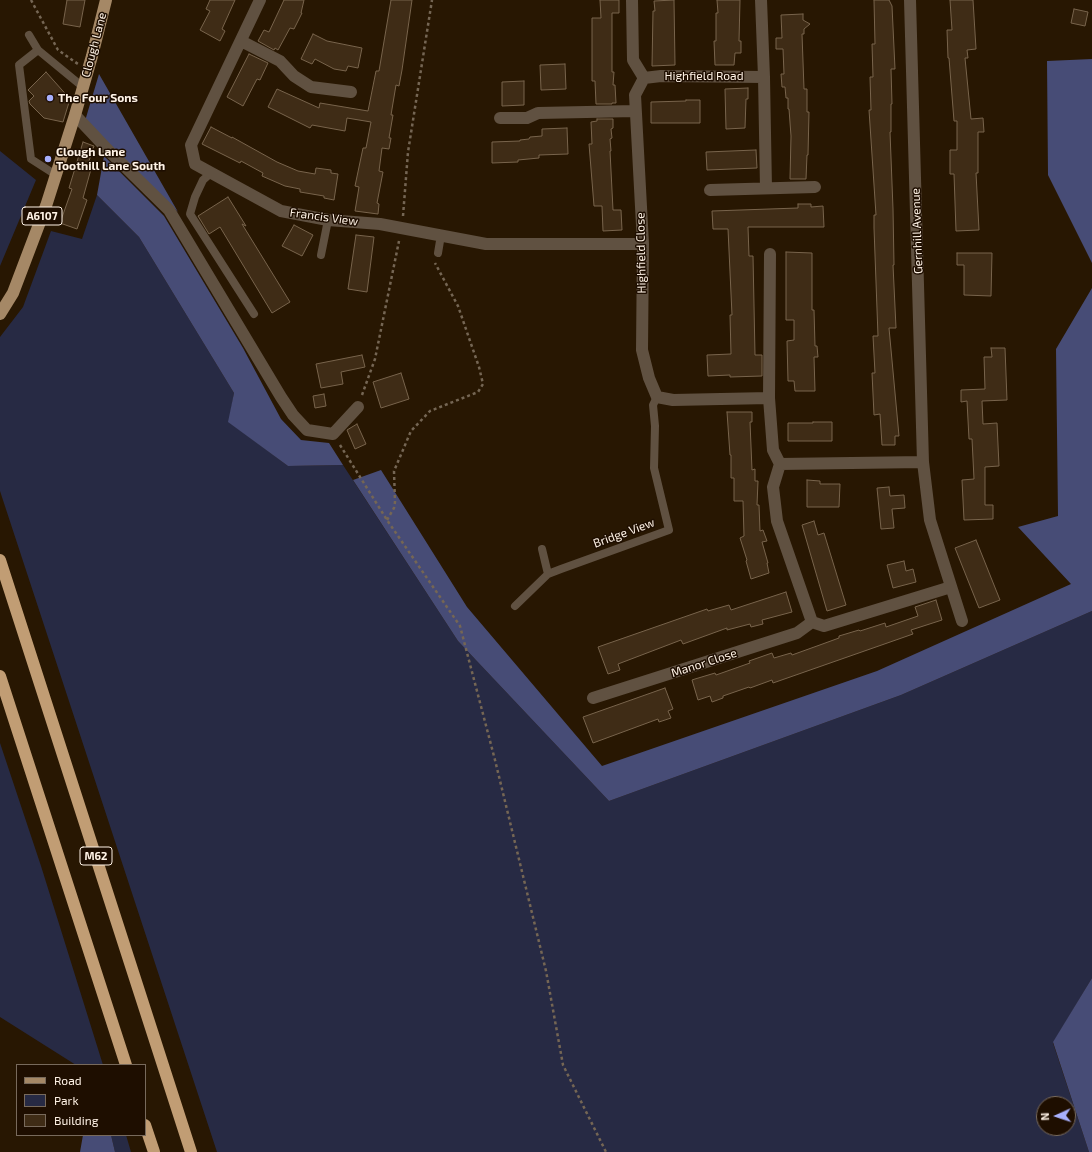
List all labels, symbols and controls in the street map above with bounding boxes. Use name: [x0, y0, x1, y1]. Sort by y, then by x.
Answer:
street label: Clough Lane: [78, 11, 110, 79]
street label: Highfield Road: [664, 69, 744, 83]
place label: The Four Sons: [58, 91, 138, 105]
marker: The Four Sons: [45, 93, 55, 103]
place label: Clough Lane Toothill Lane South: [56, 145, 165, 173]
marker: Clough Lane Toothill Lane South: [43, 154, 53, 164]
street label: Gernhill Avenue: [908, 188, 926, 274]
street label: Francis View: [289, 205, 359, 229]
road number: A6107: [22, 207, 62, 225]
street label: Highfield Close: [633, 212, 649, 294]
street label: Bridge View: [591, 515, 657, 551]
street label: Manor Close: [669, 646, 739, 680]
road number: M62: [80, 847, 112, 865]
legend: [16, 1064, 146, 1136]
text: Road: [54, 1073, 82, 1087]
text: Park: [54, 1093, 79, 1107]
north arrow: [1036, 1096, 1076, 1136]
text: N: [1038, 1112, 1051, 1121]
text: Building: [54, 1113, 98, 1127]

